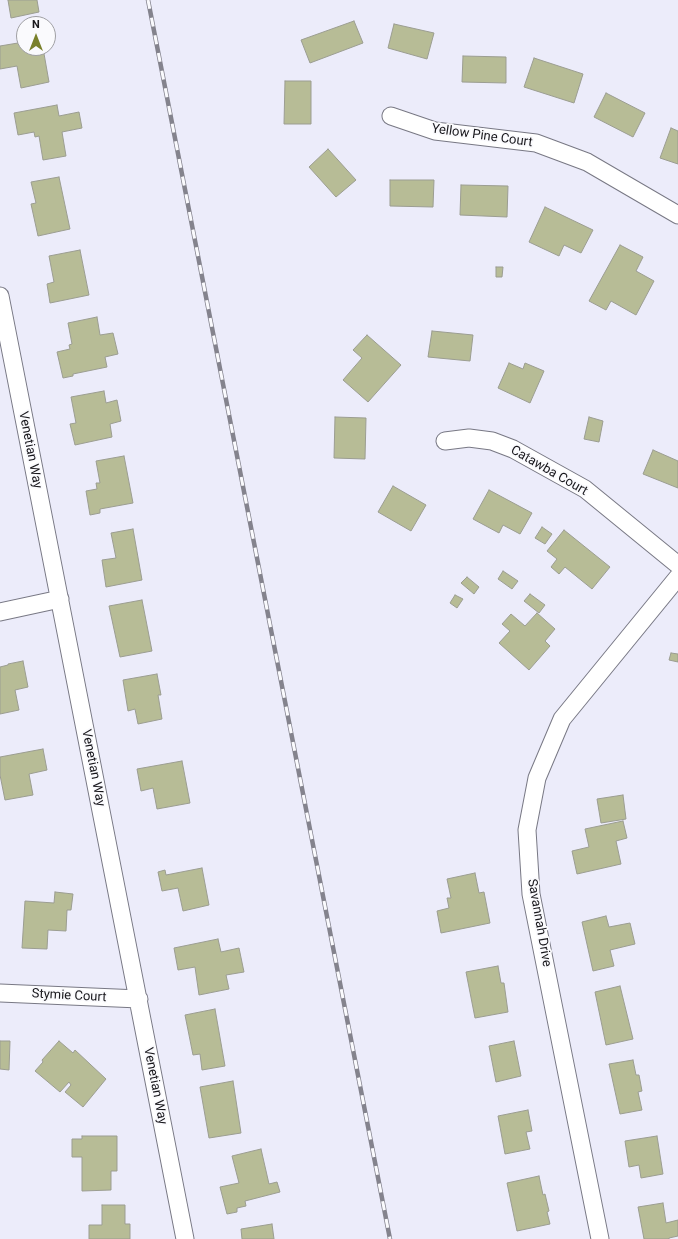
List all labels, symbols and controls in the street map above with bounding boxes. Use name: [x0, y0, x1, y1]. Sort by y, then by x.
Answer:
north arrow: [16, 16, 56, 56]
text: N: [32, 18, 40, 31]
street label: Yellow Pine Court: [431, 121, 533, 151]
street label: Venetian Way: [15, 410, 45, 490]
street label: Catawba Court: [508, 443, 590, 499]
street label: Venetian Way: [78, 728, 108, 808]
street label: Savannah Drive: [524, 878, 554, 968]
street label: Stymie Court: [31, 986, 107, 1006]
street label: Venetian Way: [140, 1046, 170, 1126]

